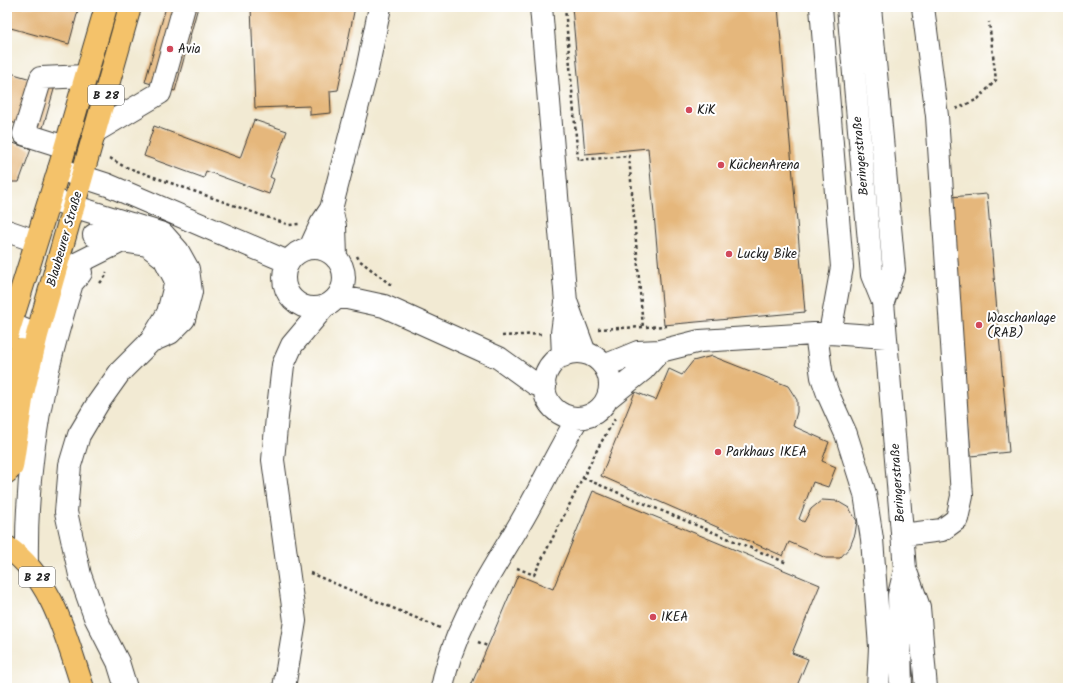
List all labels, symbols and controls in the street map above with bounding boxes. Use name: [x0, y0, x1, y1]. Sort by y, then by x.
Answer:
place label: Avia: [178, 39, 201, 60]
marker: Avia: [165, 44, 175, 54]
road number: B 28: [88, 85, 124, 105]
place label: KiK: [697, 100, 716, 121]
marker: KiK: [684, 105, 694, 115]
street label: Beringerstraße: [847, 115, 875, 196]
place label: KüchenArena: [729, 155, 800, 176]
marker: KüchenArena: [716, 160, 726, 170]
street label: Blaubeurer Straße: [41, 189, 89, 289]
place label: Lucky Bike: [737, 244, 797, 265]
marker: Lucky Bike: [724, 249, 734, 259]
place label: Waschanlage (RAB): [987, 308, 1056, 344]
marker: Waschanlage (RAB): [974, 320, 984, 330]
place label: Parkhaus IKEA: [726, 442, 807, 463]
street label: Beringerstraße: [885, 443, 911, 523]
marker: Parkhaus IKEA: [713, 447, 723, 457]
road number: B 28: [19, 567, 55, 587]
place label: IKEA: [661, 607, 688, 628]
marker: IKEA: [648, 612, 658, 622]

